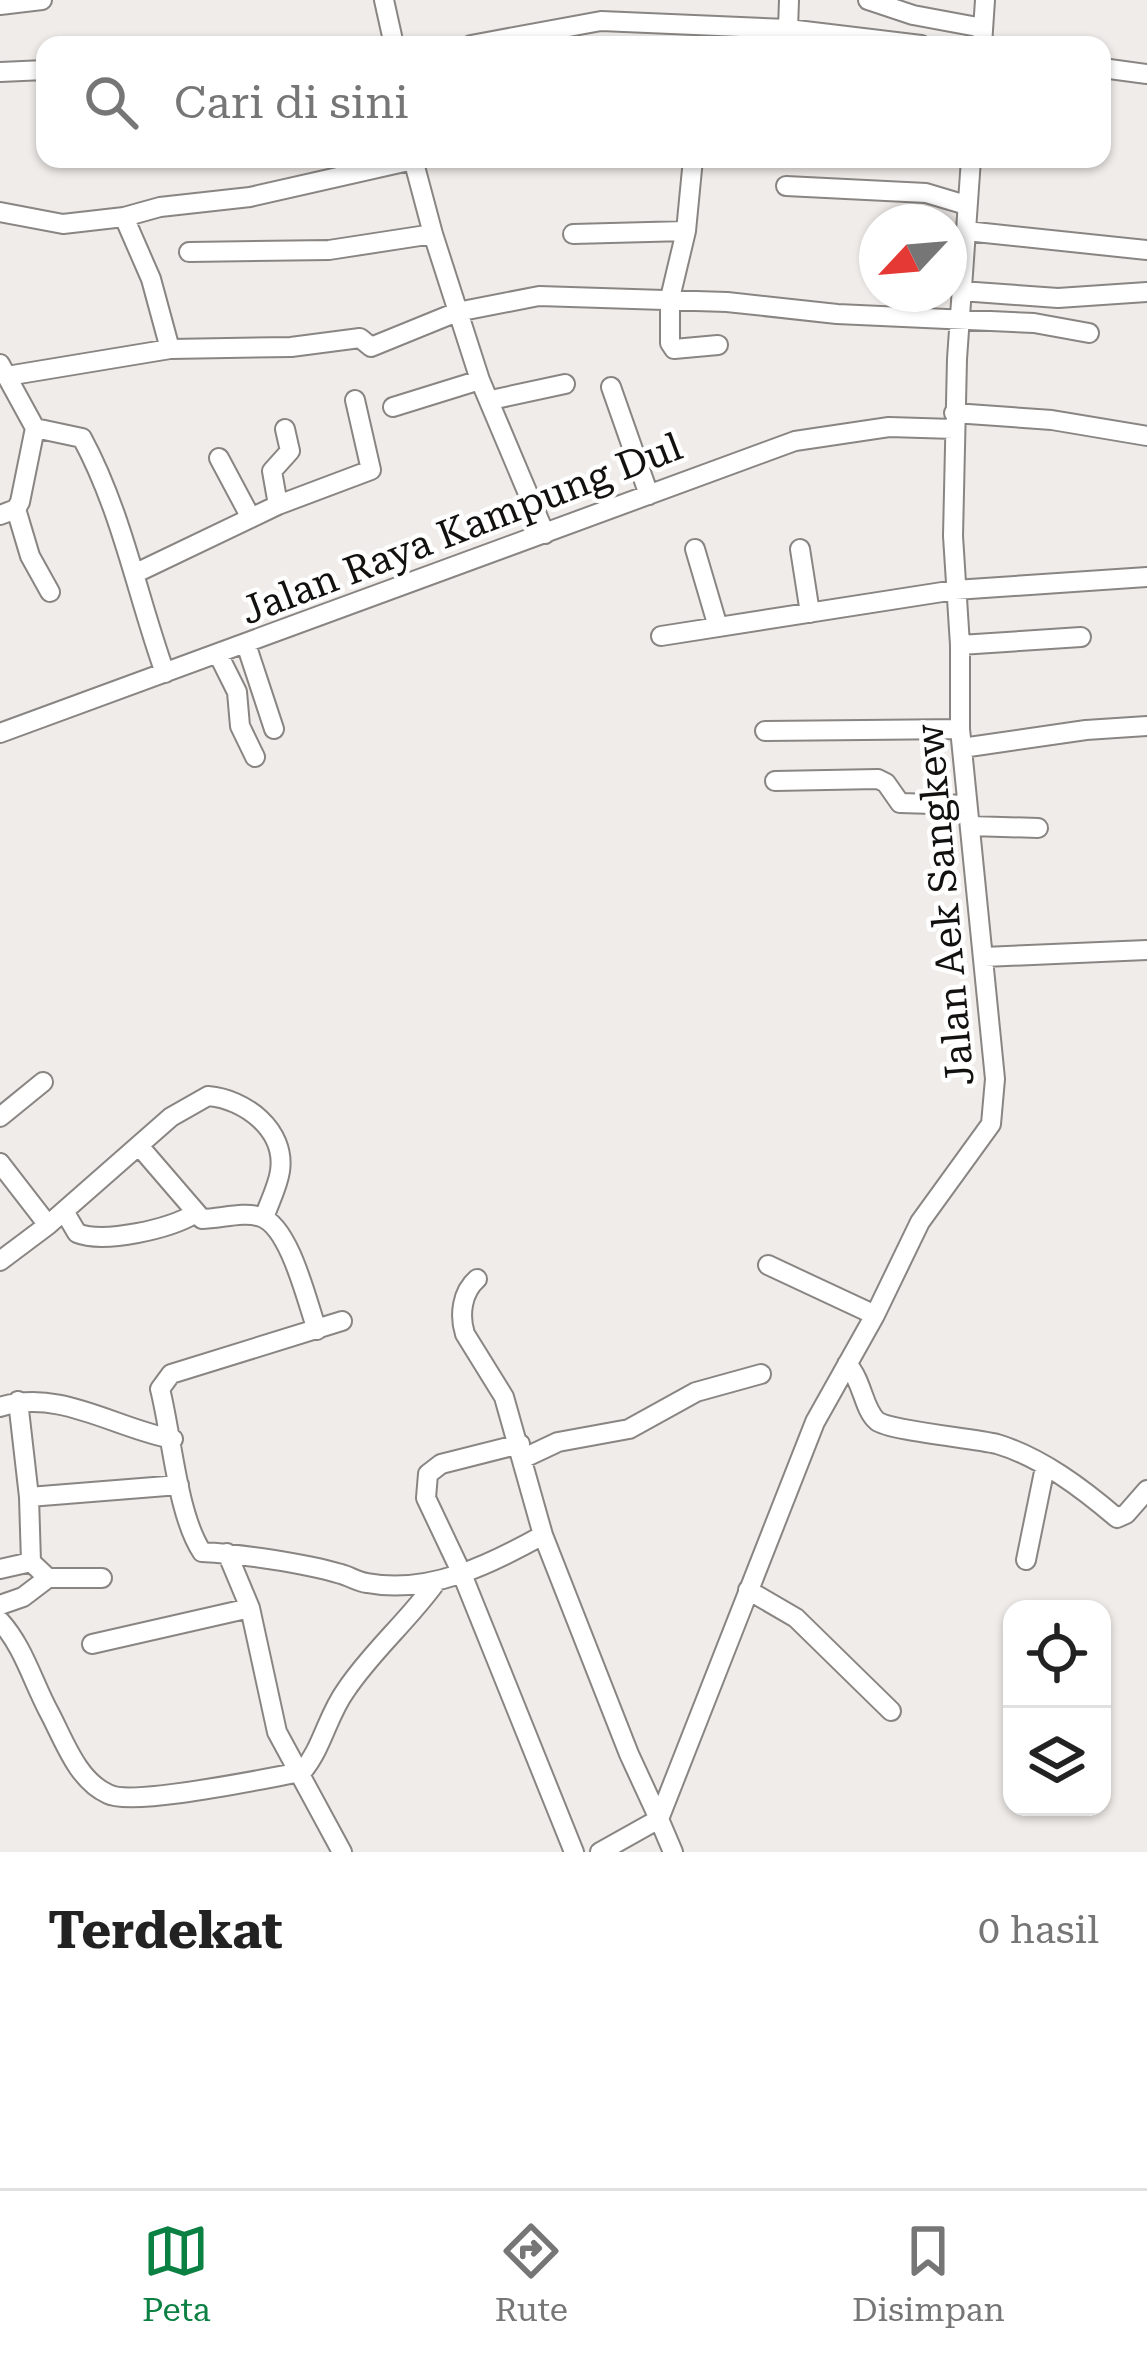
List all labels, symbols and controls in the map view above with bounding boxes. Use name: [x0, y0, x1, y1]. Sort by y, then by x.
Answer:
search box: [36, 36, 1111, 168]
icon: search: [78, 69, 144, 135]
text: Cari di sini: [174, 76, 409, 129]
north arrow: [859, 204, 967, 312]
street label: Jalan Raya Kampung Dul: [234, 423, 688, 634]
street label: Jalan Aek Sangkew: [906, 721, 984, 1088]
map controls: [1003, 1600, 1111, 1816]
button: locate: [1003, 1600, 1111, 1708]
button: layers: [1003, 1708, 1111, 1816]
text: Terdekat: [48, 1901, 283, 1960]
text: 0 hasil: [978, 1907, 1099, 1953]
tab: Peta: [142, 2218, 211, 2329]
tab: Rute: [495, 2218, 568, 2329]
tab: Disimpan: [852, 2218, 1005, 2329]

